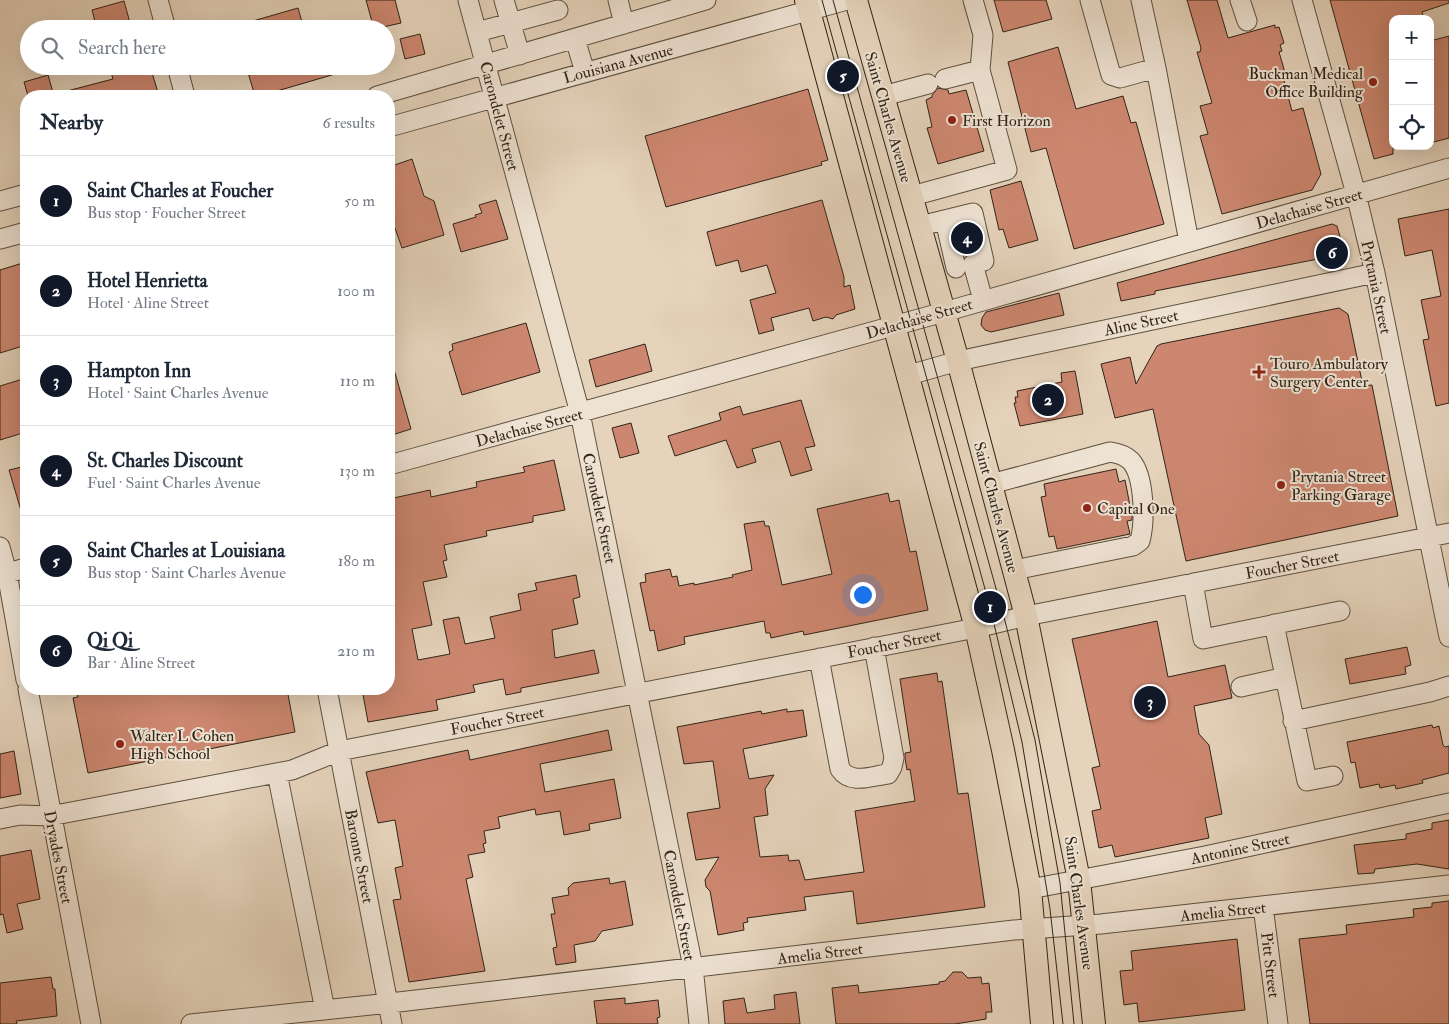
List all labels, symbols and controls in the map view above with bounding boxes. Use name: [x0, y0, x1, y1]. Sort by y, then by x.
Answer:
map controls: [1389, 15, 1434, 150]
button: +: [1389, 15, 1434, 60]
search box: [20, 20, 395, 75]
icon: search: [38, 34, 66, 62]
text: Search here: [78, 36, 166, 60]
street label: Louisiana Avenue: [561, 40, 676, 88]
street label: Saint Charles Avenue: [860, 50, 916, 185]
pin: 5: [827, 57, 859, 95]
street label: Carondelet Street: [475, 59, 523, 173]
button: −: [1389, 60, 1434, 105]
place label: Buckman Medical Office Building: [1248, 64, 1364, 102]
marker: Buckman Medical Office Building: [1367, 76, 1379, 88]
button: locate: [1389, 105, 1434, 150]
text: Nearby: [40, 109, 103, 136]
place label: First Horizon: [962, 111, 1051, 131]
text: 6 results: [323, 113, 375, 133]
marker: First Horizon: [946, 114, 958, 126]
text: Saint Charles at Foucher: [87, 179, 273, 203]
street label: Delachaise Street: [1254, 184, 1365, 234]
text: 1: [53, 191, 59, 211]
text: 50 m: [344, 191, 375, 211]
text: Bus stop · Foucher Street: [87, 203, 246, 223]
pin: 4: [951, 219, 983, 257]
pin: 6: [1316, 234, 1348, 272]
street label: Prytania Street: [1356, 239, 1396, 336]
text: Hotel Henrietta: [87, 269, 208, 293]
text: 2: [52, 281, 60, 301]
text: 100 m: [337, 281, 375, 301]
text: Hotel · Aline Street: [87, 293, 209, 313]
street label: Delachaise Street: [864, 294, 975, 344]
street label: Aline Street: [1101, 305, 1180, 341]
place label: Touro Ambulatory Surgery Center: [1270, 354, 1389, 392]
text: Hampton Inn: [87, 359, 191, 383]
marker: Touro Ambulatory Surgery Center: [1252, 365, 1266, 379]
text: 3: [53, 371, 59, 391]
text: 110 m: [340, 371, 375, 391]
pin: 2: [1032, 381, 1064, 419]
text: Hotel · Saint Charles Avenue: [87, 383, 268, 403]
street label: Delachaise Street: [473, 404, 585, 452]
street label: Saint Charles Avenue: [969, 440, 1023, 575]
text: St. Charles Discount: [87, 449, 243, 473]
street label: Carondelet Street: [578, 451, 620, 565]
text: 4: [52, 461, 60, 481]
text: 130 m: [339, 461, 375, 481]
place label: Prytania Street Parking Garage: [1291, 467, 1391, 505]
text: Fuel · Saint Charles Avenue: [87, 473, 261, 493]
marker: Prytania Street Parking Garage: [1275, 479, 1287, 491]
place label: Capital One: [1097, 499, 1175, 520]
marker: Capital One: [1081, 502, 1093, 514]
text: Saint Charles at Louisiana: [87, 539, 285, 563]
street label: Foucher Street: [1244, 546, 1341, 584]
text: 5: [52, 551, 60, 571]
text: 180 m: [338, 551, 375, 571]
text: Bus stop · Saint Charles Avenue: [87, 563, 286, 583]
your location: [850, 582, 876, 608]
pin: 1: [974, 588, 1006, 626]
street label: Foucher Street: [846, 625, 943, 663]
text: Qi Qi: [87, 629, 133, 653]
text: 6: [52, 641, 60, 661]
text: 210 m: [337, 641, 375, 661]
text: Bar · Aline Street: [87, 653, 195, 673]
pin: 3: [1134, 683, 1166, 721]
street label: Foucher Street: [449, 702, 546, 740]
place label: Walter L Cohen High School: [129, 726, 234, 764]
marker: Walter L Cohen High School: [114, 738, 126, 750]
street label: Baronne Street: [340, 807, 378, 905]
street label: Dryades Street: [39, 809, 77, 905]
street label: Antonine Street: [1188, 829, 1291, 869]
street label: Saint Charles Avenue: [1060, 835, 1098, 972]
street label: Carondelet Street: [658, 848, 700, 962]
street label: Amelia Street: [1178, 898, 1267, 927]
street label: Pitt Street: [1256, 931, 1284, 999]
street label: Amelia Street: [775, 939, 864, 969]

